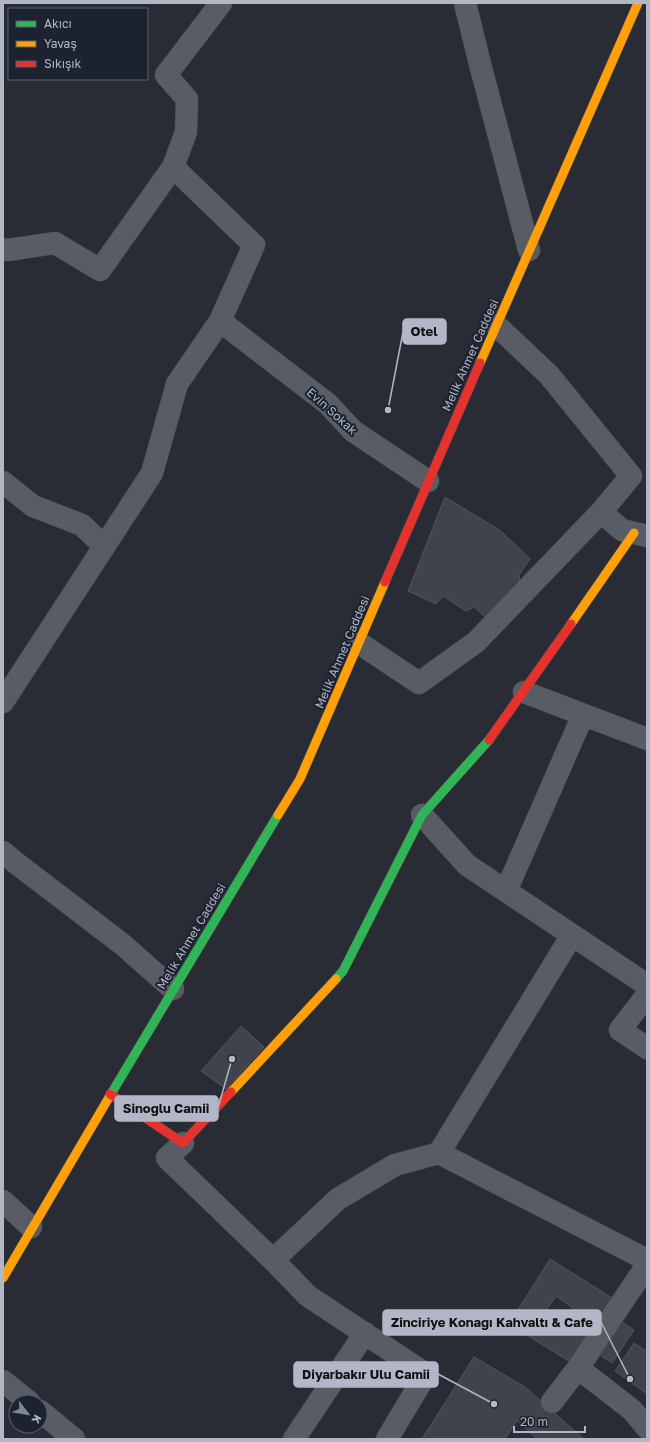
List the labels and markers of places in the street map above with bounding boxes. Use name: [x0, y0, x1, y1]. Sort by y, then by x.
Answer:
callout: Otel: [403, 319, 446, 344]
callout: Sinoğlu Camii: [115, 1096, 218, 1121]
callout: Zinciriye Konağı Kahvaltı & Cafe: [383, 1310, 601, 1335]
callout: Diyarbakır Ulu Camii: [294, 1362, 438, 1387]

